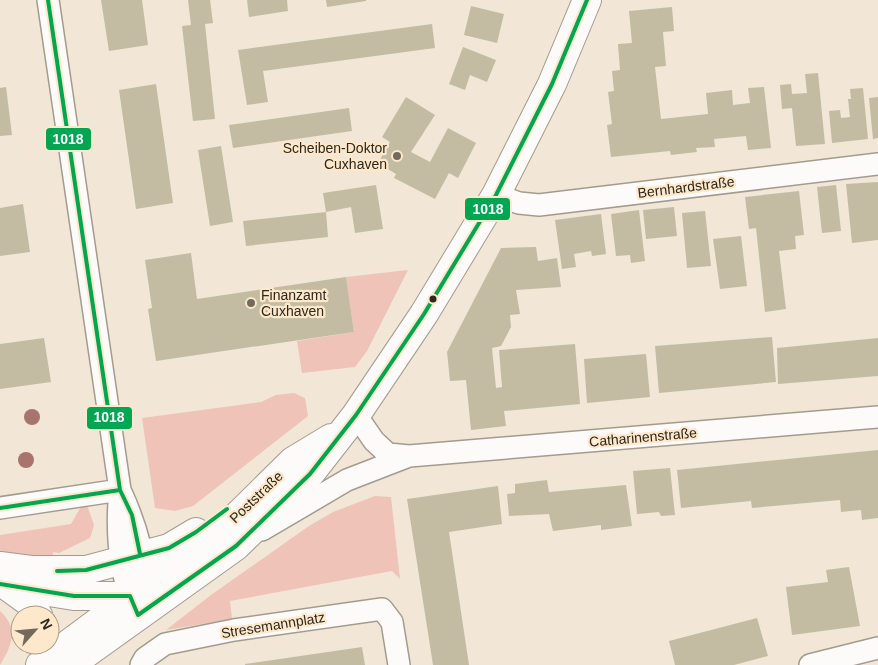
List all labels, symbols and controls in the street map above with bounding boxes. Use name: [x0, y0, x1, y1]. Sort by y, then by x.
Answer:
line badge: 1018: [45, 127, 92, 151]
text: 1018: [52, 131, 84, 147]
place label: Scheiben-Doktor Cuxhaven: [283, 140, 387, 172]
marker: Scheiben-Doktor Cuxhaven: [391, 150, 403, 162]
street label: Bernhardstraße: [637, 173, 735, 201]
line badge: 1018: [464, 197, 511, 221]
text: 1018: [472, 201, 504, 217]
place label: Finanzamt Cuxhaven: [261, 287, 326, 319]
unlabelled marker: [428, 294, 438, 304]
marker: Finanzamt Cuxhaven: [245, 297, 257, 309]
line badge: 1018: [86, 406, 133, 430]
text: 1018: [93, 409, 125, 425]
street label: Catharinenstraße: [588, 424, 698, 450]
street label: Poststraße: [226, 468, 286, 526]
north arrow: [10, 605, 60, 655]
street label: Stresemannplatz: [220, 609, 326, 641]
text: N: [37, 616, 56, 632]

